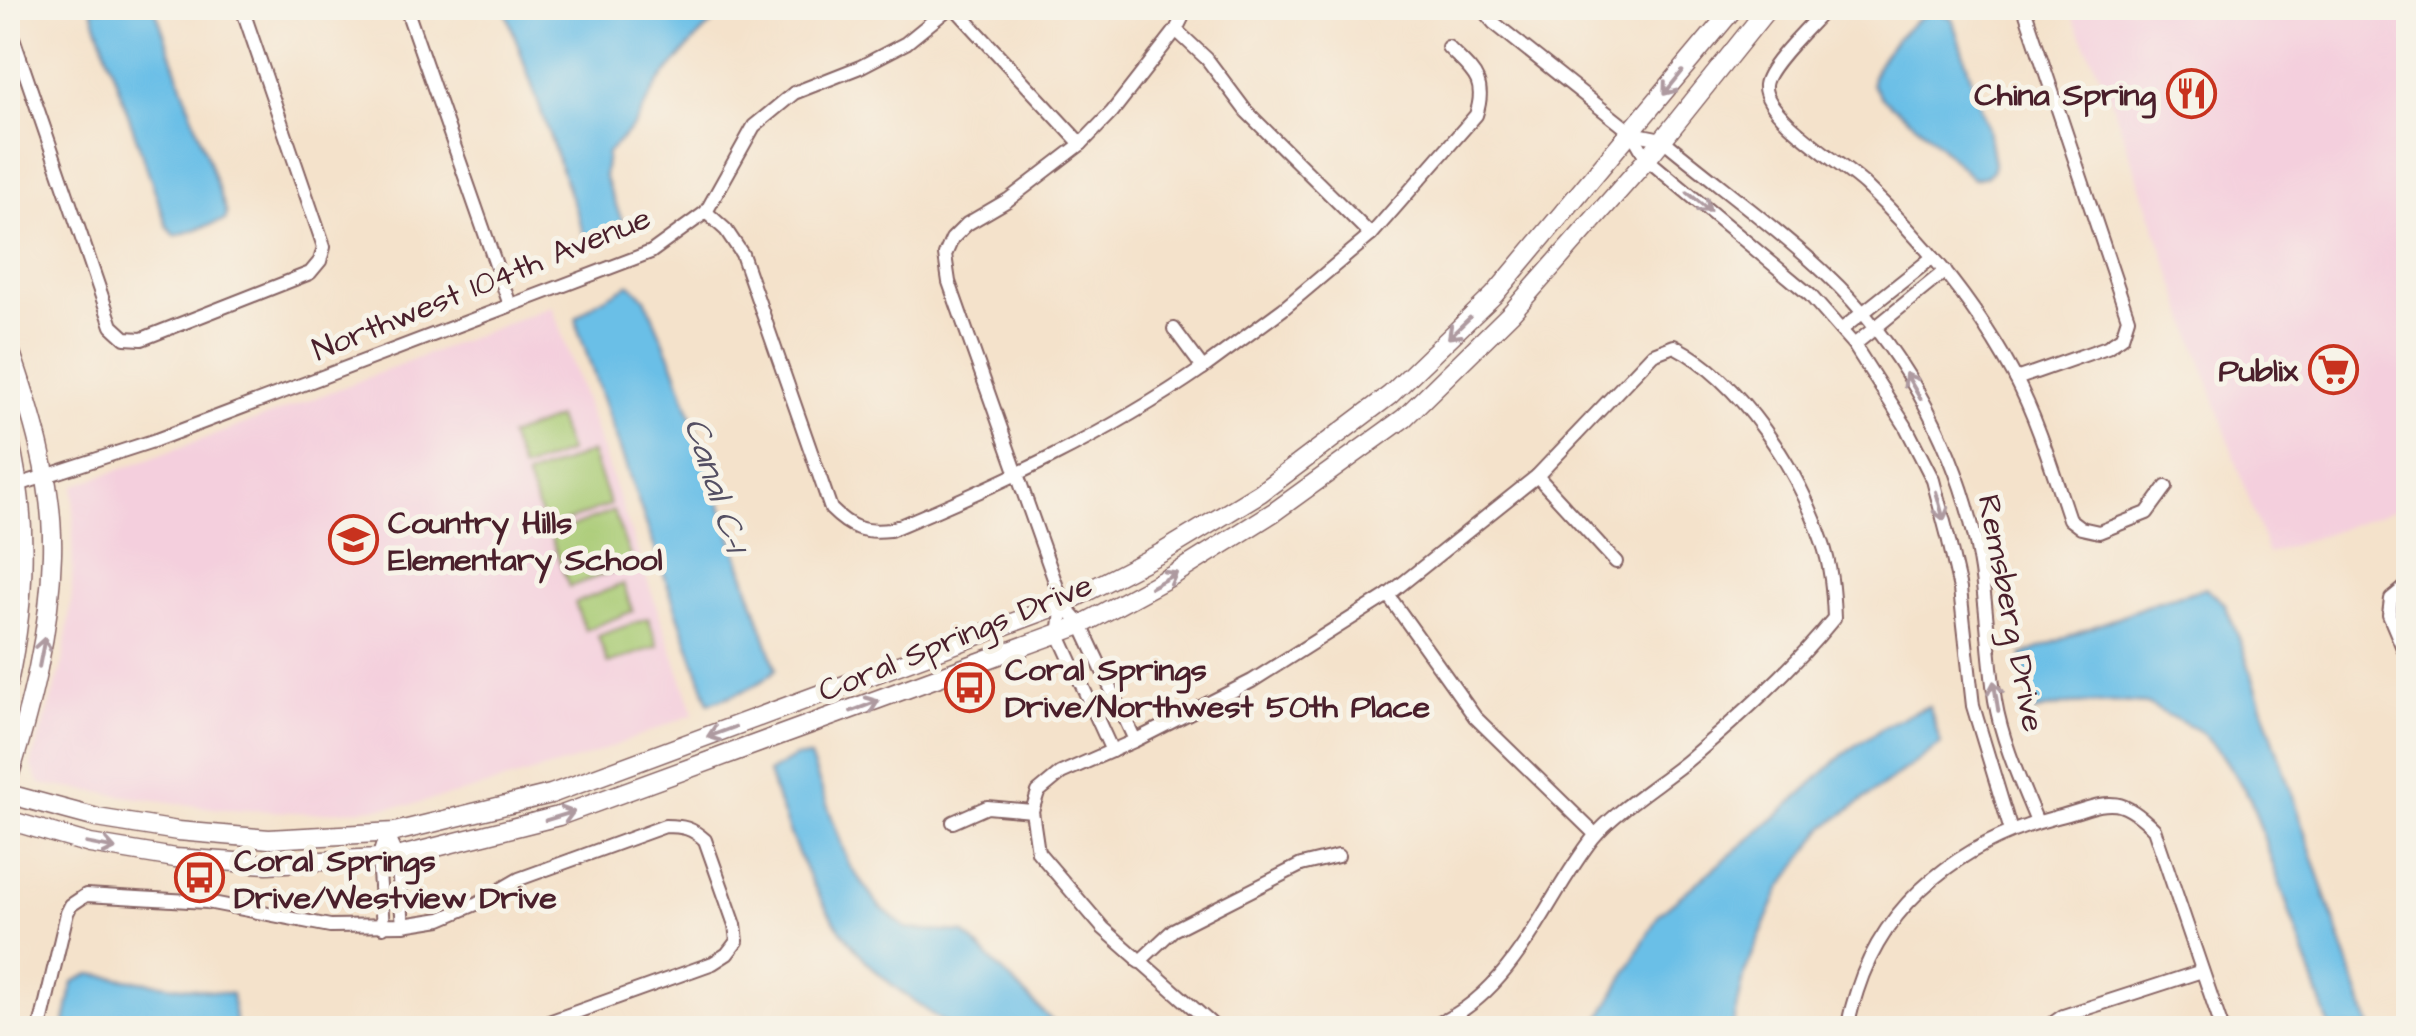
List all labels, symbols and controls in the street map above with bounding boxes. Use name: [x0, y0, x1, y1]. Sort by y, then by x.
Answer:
restaurant icon: China Spring: [2165, 68, 2217, 120]
one-way arrow: [1662, 70, 1684, 96]
place label: China Spring: [1974, 73, 2157, 119]
one-way arrow: [1686, 191, 1711, 214]
street label: Northwest 104th Avenue: [306, 196, 657, 373]
one-way arrow: [1448, 316, 1472, 340]
supermarket icon: Publix: [2307, 344, 2359, 396]
place label: Publix: [2218, 349, 2299, 394]
one-way arrow: [1902, 372, 1922, 401]
water label: Canal C-1: [671, 411, 762, 562]
one-way arrow: [1931, 490, 1950, 521]
street label: Remsberg Drive: [1965, 491, 2056, 736]
place label: Country Hills Elementary School: [388, 501, 662, 584]
school or university icon: Country Hills Elementary School: [327, 514, 379, 566]
street label: Coral Springs Drive: [812, 563, 1099, 714]
one-way arrow: [1149, 569, 1179, 589]
one-way arrow: [33, 637, 52, 669]
place label: Coral Springs Drive/Northwest 50th Place: [1005, 648, 1430, 730]
bus stop icon: Coral Springs Drive/Northwest 50th Place: [944, 661, 996, 713]
one-way arrow: [1986, 680, 2005, 713]
one-way arrow: [849, 696, 880, 714]
one-way arrow: [707, 724, 738, 742]
one-way arrow: [543, 805, 575, 823]
one-way arrow: [85, 837, 117, 856]
place label: Coral Springs Drive/Westview Drive: [234, 839, 557, 921]
bus stop icon: Coral Springs Drive/Westview Drive: [173, 852, 225, 904]

